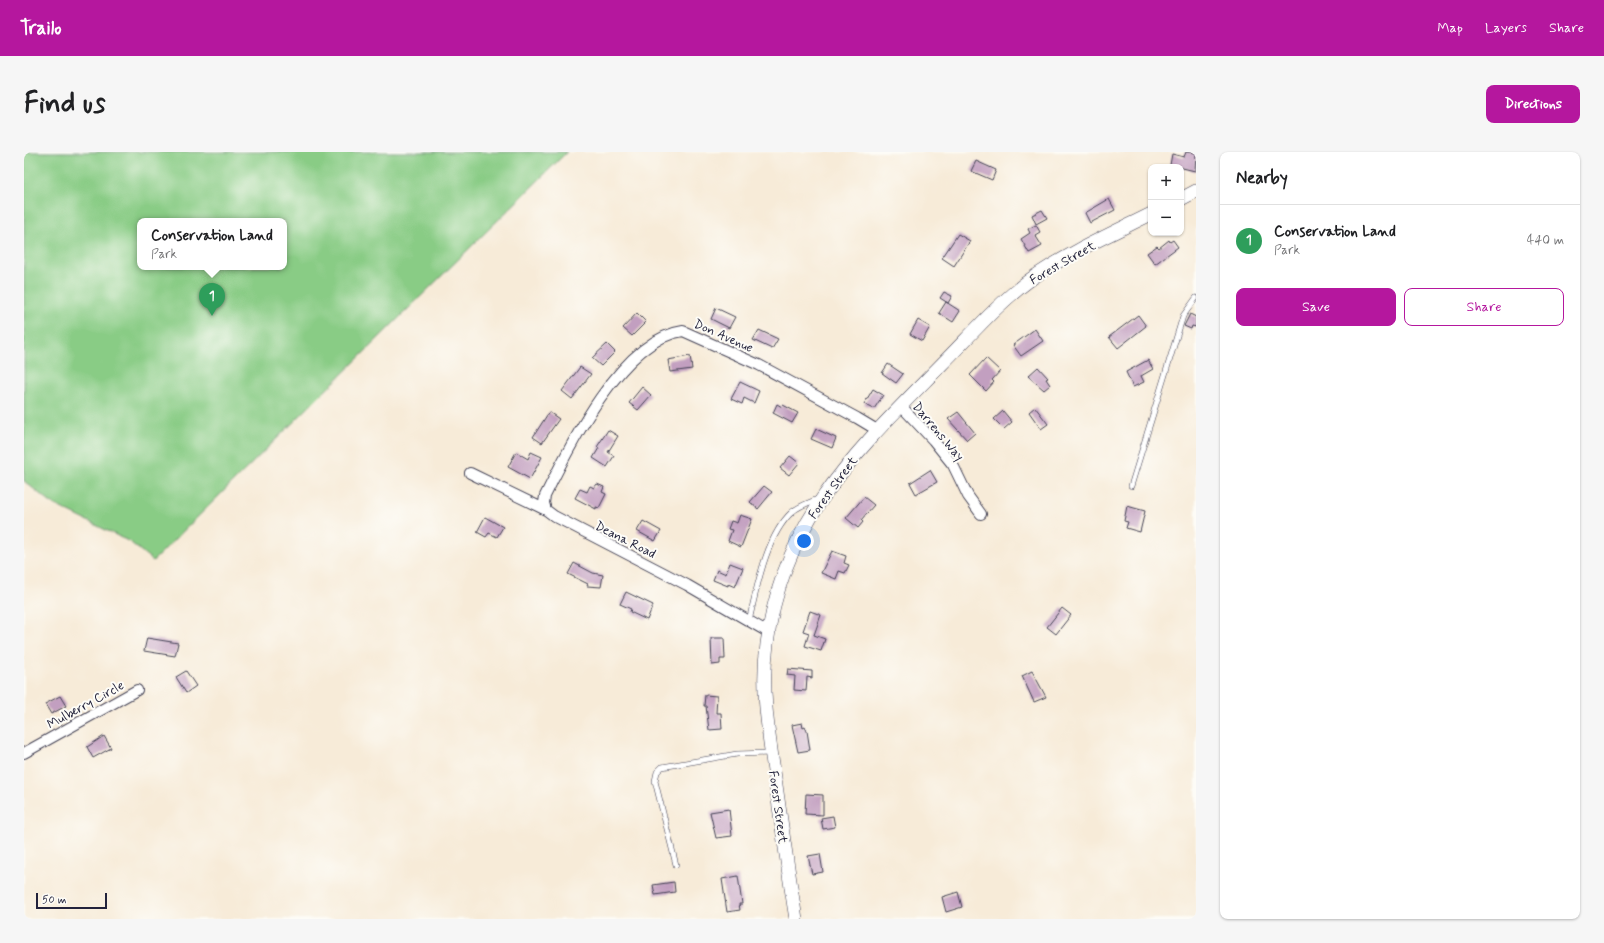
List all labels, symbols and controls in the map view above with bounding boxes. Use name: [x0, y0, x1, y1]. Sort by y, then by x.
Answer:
text: Trailo: [20, 16, 62, 41]
text: Map: [1437, 19, 1463, 37]
text: Layers: [1485, 19, 1527, 37]
text: Share: [1549, 19, 1584, 37]
button: Directions: [1486, 85, 1580, 123]
text: Find us: [24, 86, 105, 123]
map controls: [1148, 164, 1184, 236]
button: +: [1148, 164, 1184, 200]
text: Nearby: [1236, 167, 1288, 189]
button: −: [1148, 200, 1184, 236]
popup: [137, 218, 287, 270]
text: Conservation Land: [1274, 222, 1396, 242]
text: Conservation Land: [151, 226, 273, 246]
text: 1: [1246, 232, 1252, 249]
text: 440 m: [1527, 232, 1564, 249]
street label: Forest Street: [1027, 237, 1099, 289]
text: Park: [1274, 242, 1300, 259]
text: Park: [151, 246, 177, 263]
pin: 1: [199, 283, 225, 316]
button: Save: [1236, 288, 1396, 326]
button: Share: [1404, 288, 1564, 326]
street label: Don Avenue: [691, 316, 756, 357]
street label: Darrens Way: [908, 399, 968, 465]
street label: Forest Street: [805, 453, 862, 523]
street label: Deana Road: [592, 518, 659, 563]
your location: [794, 531, 814, 551]
street label: Mulberry Circle: [44, 677, 127, 733]
street label: Forest Street: [764, 770, 791, 845]
scale bar: [36, 891, 107, 910]
text: 50 m: [42, 893, 67, 907]

